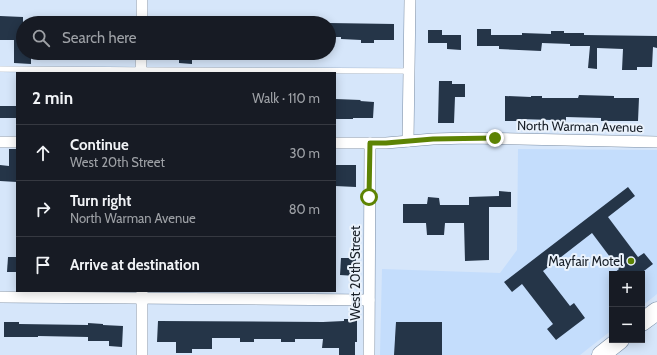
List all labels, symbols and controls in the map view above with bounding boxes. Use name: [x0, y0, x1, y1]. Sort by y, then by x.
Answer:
search box: [16, 16, 336, 60]
icon: search: [30, 27, 52, 49]
text: Search here: [62, 29, 137, 47]
text: 2 min: [32, 88, 73, 108]
text: Walk · 110 m: [252, 90, 320, 106]
street label: North Warman Avenue: [517, 117, 643, 135]
route end: [486, 129, 504, 147]
text: Continue: [70, 136, 129, 154]
icon: ahead: [32, 142, 54, 164]
text: 30 m: [290, 145, 320, 161]
text: West 20th Street: [70, 154, 165, 170]
route start: [360, 188, 378, 206]
text: Turn right: [70, 192, 131, 210]
icon: right: [32, 198, 54, 220]
text: 80 m: [289, 201, 320, 217]
text: North Warman Avenue: [70, 210, 196, 226]
street label: West 20th Street: [347, 225, 363, 320]
place label: Mayfair Motel: [548, 253, 623, 269]
icon: arrive: [32, 254, 54, 276]
text: Arrive at destination: [70, 256, 200, 274]
marker: Mayfair Motel: [626, 256, 636, 266]
map controls: [609, 271, 645, 343]
button: +: [609, 271, 645, 307]
button: −: [609, 307, 645, 343]

